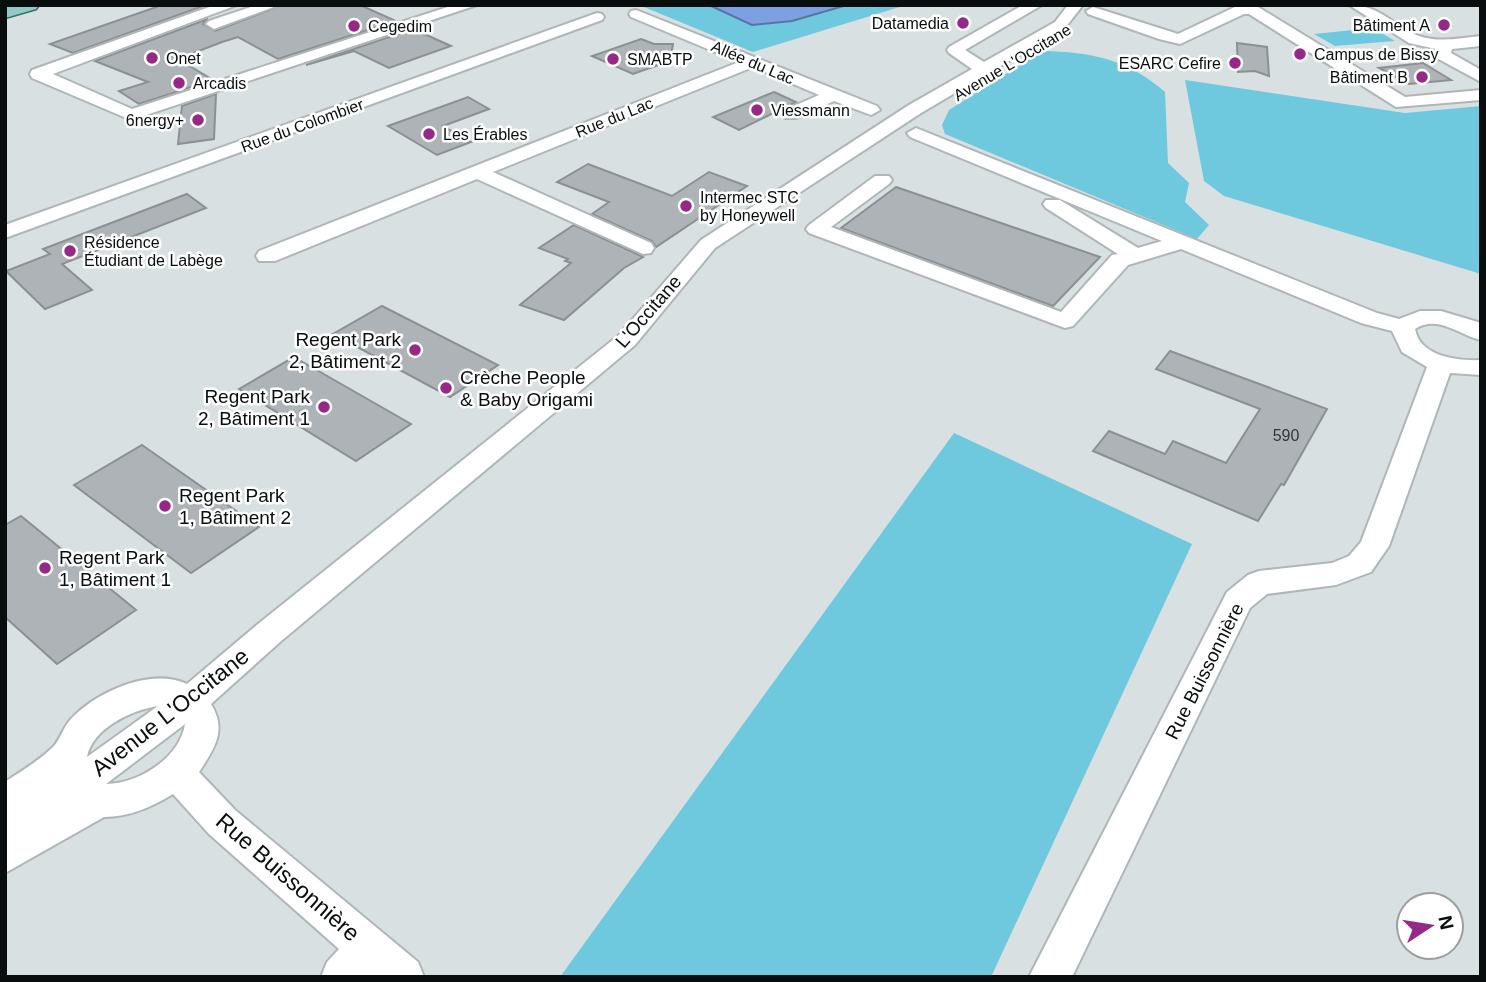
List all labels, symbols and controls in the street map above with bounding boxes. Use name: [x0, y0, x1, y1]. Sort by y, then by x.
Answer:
place label: Datamedia: [872, 15, 949, 32]
marker: Datamedia: [955, 15, 971, 31]
place label: Bâtiment A: [1353, 17, 1430, 34]
marker: Bâtiment A: [1436, 17, 1452, 33]
marker: Cegedim: [346, 18, 362, 34]
place label: Cegedim: [368, 18, 432, 35]
street label: Avenue L'Occitane: [951, 21, 1074, 104]
street label: Allée du Lac: [709, 37, 797, 87]
marker: Campus de Bissy: [1292, 46, 1308, 62]
place label: Campus de Bissy: [1314, 46, 1439, 63]
marker: Onet: [144, 50, 160, 66]
place label: Onet: [166, 50, 201, 67]
marker: SMABTP: [605, 51, 621, 67]
place label: SMABTP: [627, 51, 693, 68]
place label: ESARC Cefire: [1119, 55, 1221, 72]
marker: ESARC Cefire: [1227, 55, 1243, 71]
place label: Bâtiment B: [1330, 69, 1408, 86]
marker: Bâtiment B: [1414, 69, 1430, 85]
marker: Arcadis: [171, 75, 187, 91]
place label: Arcadis: [193, 75, 246, 92]
street label: Rue du Lac: [573, 94, 655, 141]
street label: Rue du Colombier: [239, 95, 366, 156]
marker: Viessmann: [749, 102, 765, 118]
place label: Viessmann: [771, 102, 850, 119]
place label: 6nergy+: [126, 112, 184, 129]
marker: 6nergy+: [190, 112, 206, 128]
place label: Les Érables: [443, 125, 528, 143]
marker: Les Érables: [421, 126, 437, 142]
place label: Intermec STC by Honeywell: [700, 189, 799, 224]
marker: Intermec STC by Honeywell: [678, 198, 694, 214]
place label: Résidence Étudiant de Labège: [84, 234, 223, 269]
marker: Résidence Étudiant de Labège: [62, 243, 78, 259]
street label: L'Occitane: [611, 271, 686, 352]
place label: Regent Park 2, Bâtiment 2: [289, 329, 401, 372]
marker: Regent Park 2, Bâtiment 2: [407, 342, 423, 358]
place label: Crèche People & Baby Origami: [460, 367, 593, 410]
marker: Crèche People & Baby Origami: [438, 380, 454, 396]
place label: Regent Park 2, Bâtiment 1: [198, 386, 310, 429]
marker: Regent Park 2, Bâtiment 1: [316, 399, 332, 415]
house number: 590: [1273, 427, 1299, 444]
place label: Regent Park 1, Bâtiment 2: [179, 485, 291, 528]
marker: Regent Park 1, Bâtiment 2: [157, 498, 173, 514]
place label: Regent Park 1, Bâtiment 1: [59, 547, 171, 590]
marker: Regent Park 1, Bâtiment 1: [37, 560, 53, 576]
street label: Rue Buissonnière: [1161, 600, 1248, 743]
street label: Avenue L'Occitane: [86, 643, 254, 781]
street label: Rue Buissonnière: [211, 808, 365, 946]
north arrow: [1395, 891, 1465, 961]
text: N: [1434, 914, 1458, 931]

